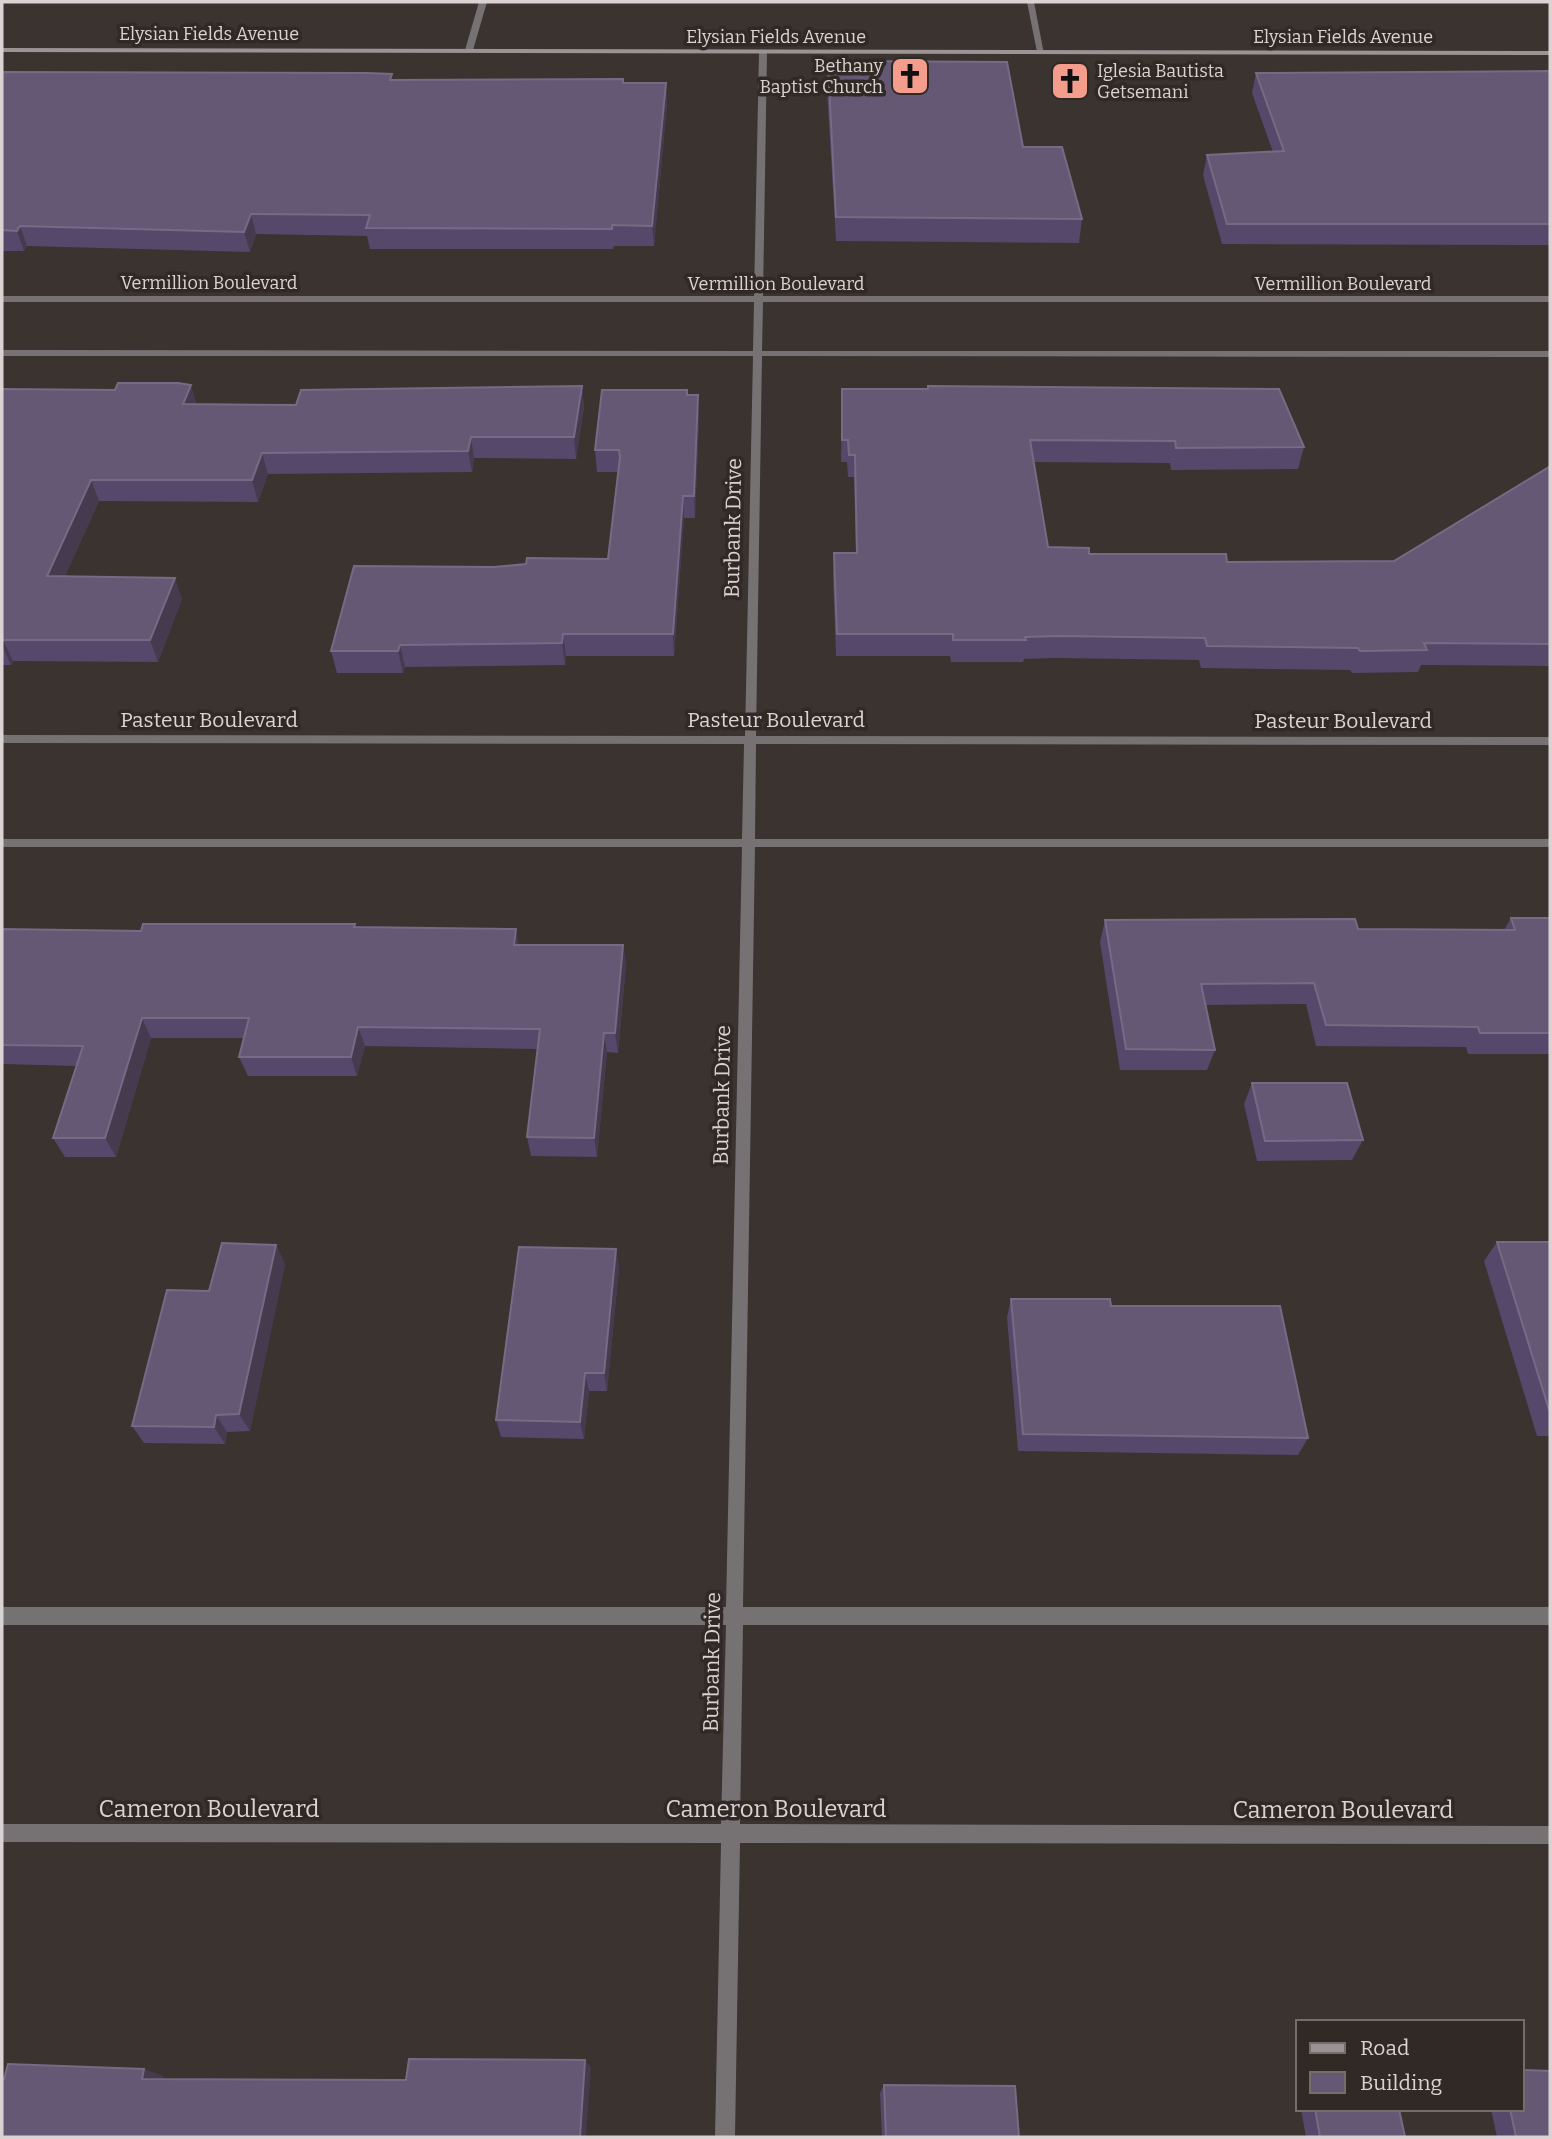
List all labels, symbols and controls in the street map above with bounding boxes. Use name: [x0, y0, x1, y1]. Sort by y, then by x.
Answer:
street label: Elysian Fields Avenue: [119, 23, 299, 45]
street label: Elysian Fields Avenue: [686, 26, 866, 48]
street label: Elysian Fields Avenue: [1253, 26, 1433, 48]
place label: Bethany Baptist Church: [760, 55, 883, 98]
church icon: Bethany Baptist Church: [889, 55, 931, 97]
church icon: Iglesia Bautista Getsemani: [1049, 60, 1091, 102]
place label: Iglesia Bautista Getsemani: [1097, 60, 1224, 103]
street label: Vermillion Boulevard: [120, 272, 298, 294]
street label: Vermillion Boulevard: [687, 273, 865, 295]
street label: Vermillion Boulevard: [1254, 273, 1432, 295]
street label: Burbank Drive: [719, 458, 747, 598]
street label: Pasteur Boulevard: [120, 707, 298, 733]
street label: Pasteur Boulevard: [687, 707, 865, 733]
street label: Pasteur Boulevard: [1254, 708, 1432, 734]
street label: Burbank Drive: [708, 1025, 736, 1165]
street label: Burbank Drive: [698, 1592, 726, 1732]
street label: Cameron Boulevard: [98, 1795, 320, 1823]
street label: Cameron Boulevard: [665, 1795, 887, 1823]
street label: Cameron Boulevard: [1232, 1796, 1454, 1824]
legend: [1296, 2020, 1524, 2111]
text: Road: [1360, 2035, 1409, 2061]
text: Building: [1360, 2070, 1443, 2096]

